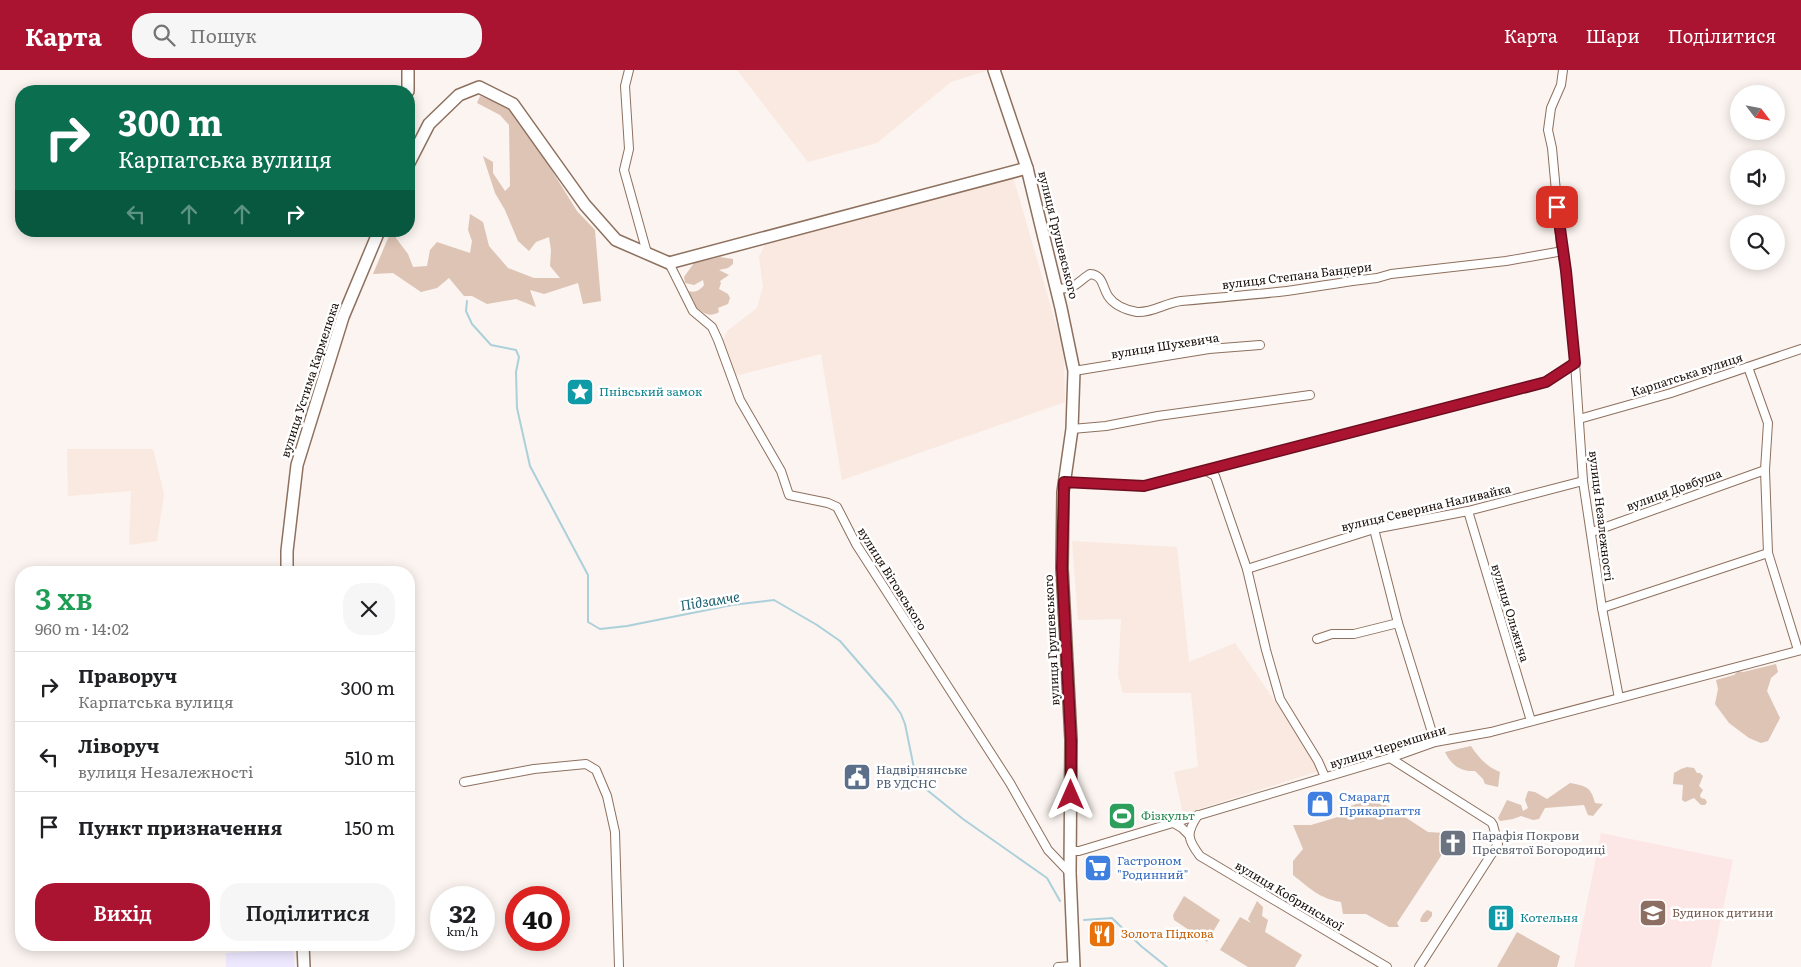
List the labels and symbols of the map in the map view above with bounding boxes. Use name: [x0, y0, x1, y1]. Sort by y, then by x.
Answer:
north arrow: [1730, 85, 1785, 140]
street label: вулиця Грушевського: [1034, 169, 1084, 301]
pin: [1536, 186, 1578, 228]
street label: вулиця Степана Бандери: [1221, 257, 1373, 293]
street label: вулиця Устима Кармелюка: [275, 299, 343, 460]
street label: вулиця Шухевича: [1110, 328, 1221, 362]
street label: Карпатська вулиця: [1628, 347, 1745, 401]
place icon: Пнівський замок: [565, 377, 595, 407]
place label: Пнівський замок: [599, 382, 702, 400]
street label: вулиця Незалежності: [1585, 450, 1619, 582]
street label: вулиця Довбуша: [1623, 463, 1724, 515]
street label: вулиця Северина Наливайка: [1339, 479, 1513, 535]
street label: вулиця Вітовського: [854, 523, 932, 634]
street label: вулиця Ольжича: [1487, 561, 1535, 664]
street label: вулиця Грушевського: [1039, 574, 1063, 706]
water label: Підзамче: [679, 585, 741, 615]
street label: вулиця Черемшини: [1327, 720, 1448, 772]
place label: Надвірнянське РВ УДСНС: [876, 760, 967, 792]
public building icon: Надвірнянське РВ УДСНС: [842, 762, 872, 792]
position arrow: [1044, 768, 1096, 820]
place label: Смарагд Прикарпаття: [1339, 787, 1421, 819]
shop icon: Смарагд Прикарпаття: [1305, 789, 1335, 819]
sports icon: Фізкульт: [1107, 801, 1137, 831]
place label: Фізкульт: [1141, 806, 1195, 824]
place label: Парафія Покрови Пресвятої Богородиці: [1472, 826, 1606, 858]
church icon: Парафія Покрови Пресвятої Богородиці: [1438, 828, 1468, 858]
place label: Гастроном "Родинний": [1117, 851, 1188, 883]
supermarket icon: Гастроном "Родинний": [1083, 853, 1113, 883]
street label: вулиця Кобринської: [1232, 856, 1347, 935]
speed limit sign: 40: [505, 886, 570, 951]
school or university icon: Будинок дитини: [1638, 898, 1668, 928]
building icon: Котельня: [1486, 903, 1516, 933]
place label: Будинок дитини: [1672, 903, 1773, 921]
place label: Котельня: [1520, 908, 1578, 926]
restaurant icon: Золота Підкова: [1087, 919, 1117, 949]
place label: Золота Підкова: [1121, 924, 1214, 942]

